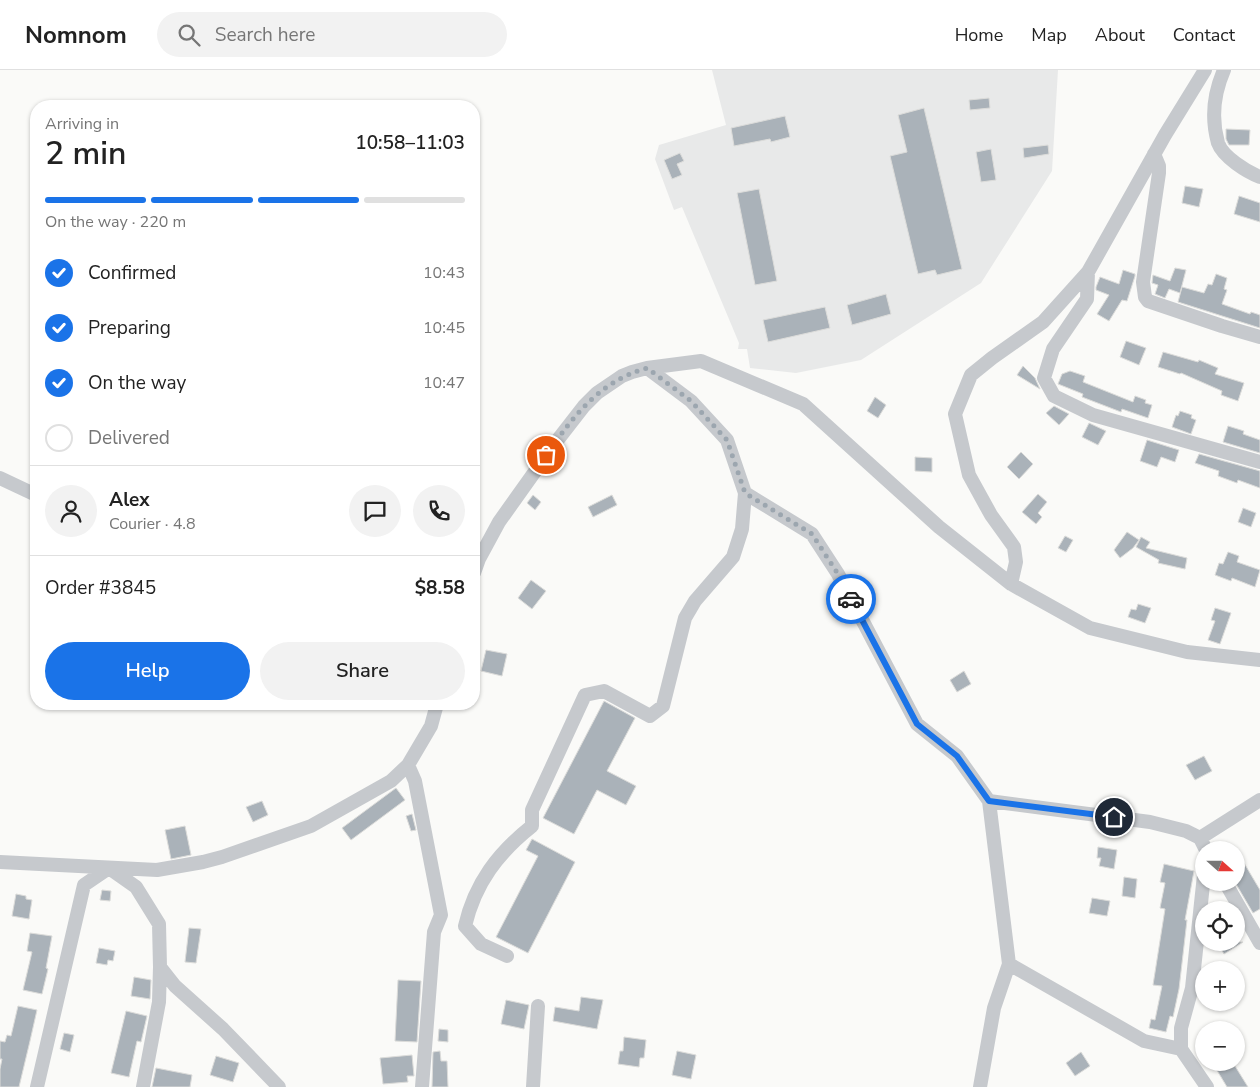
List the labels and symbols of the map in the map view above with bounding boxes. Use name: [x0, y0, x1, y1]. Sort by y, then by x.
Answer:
pin: [525, 434, 567, 476]
courier: [826, 574, 876, 624]
pin: [1093, 796, 1135, 838]
north arrow: [1195, 841, 1245, 891]

